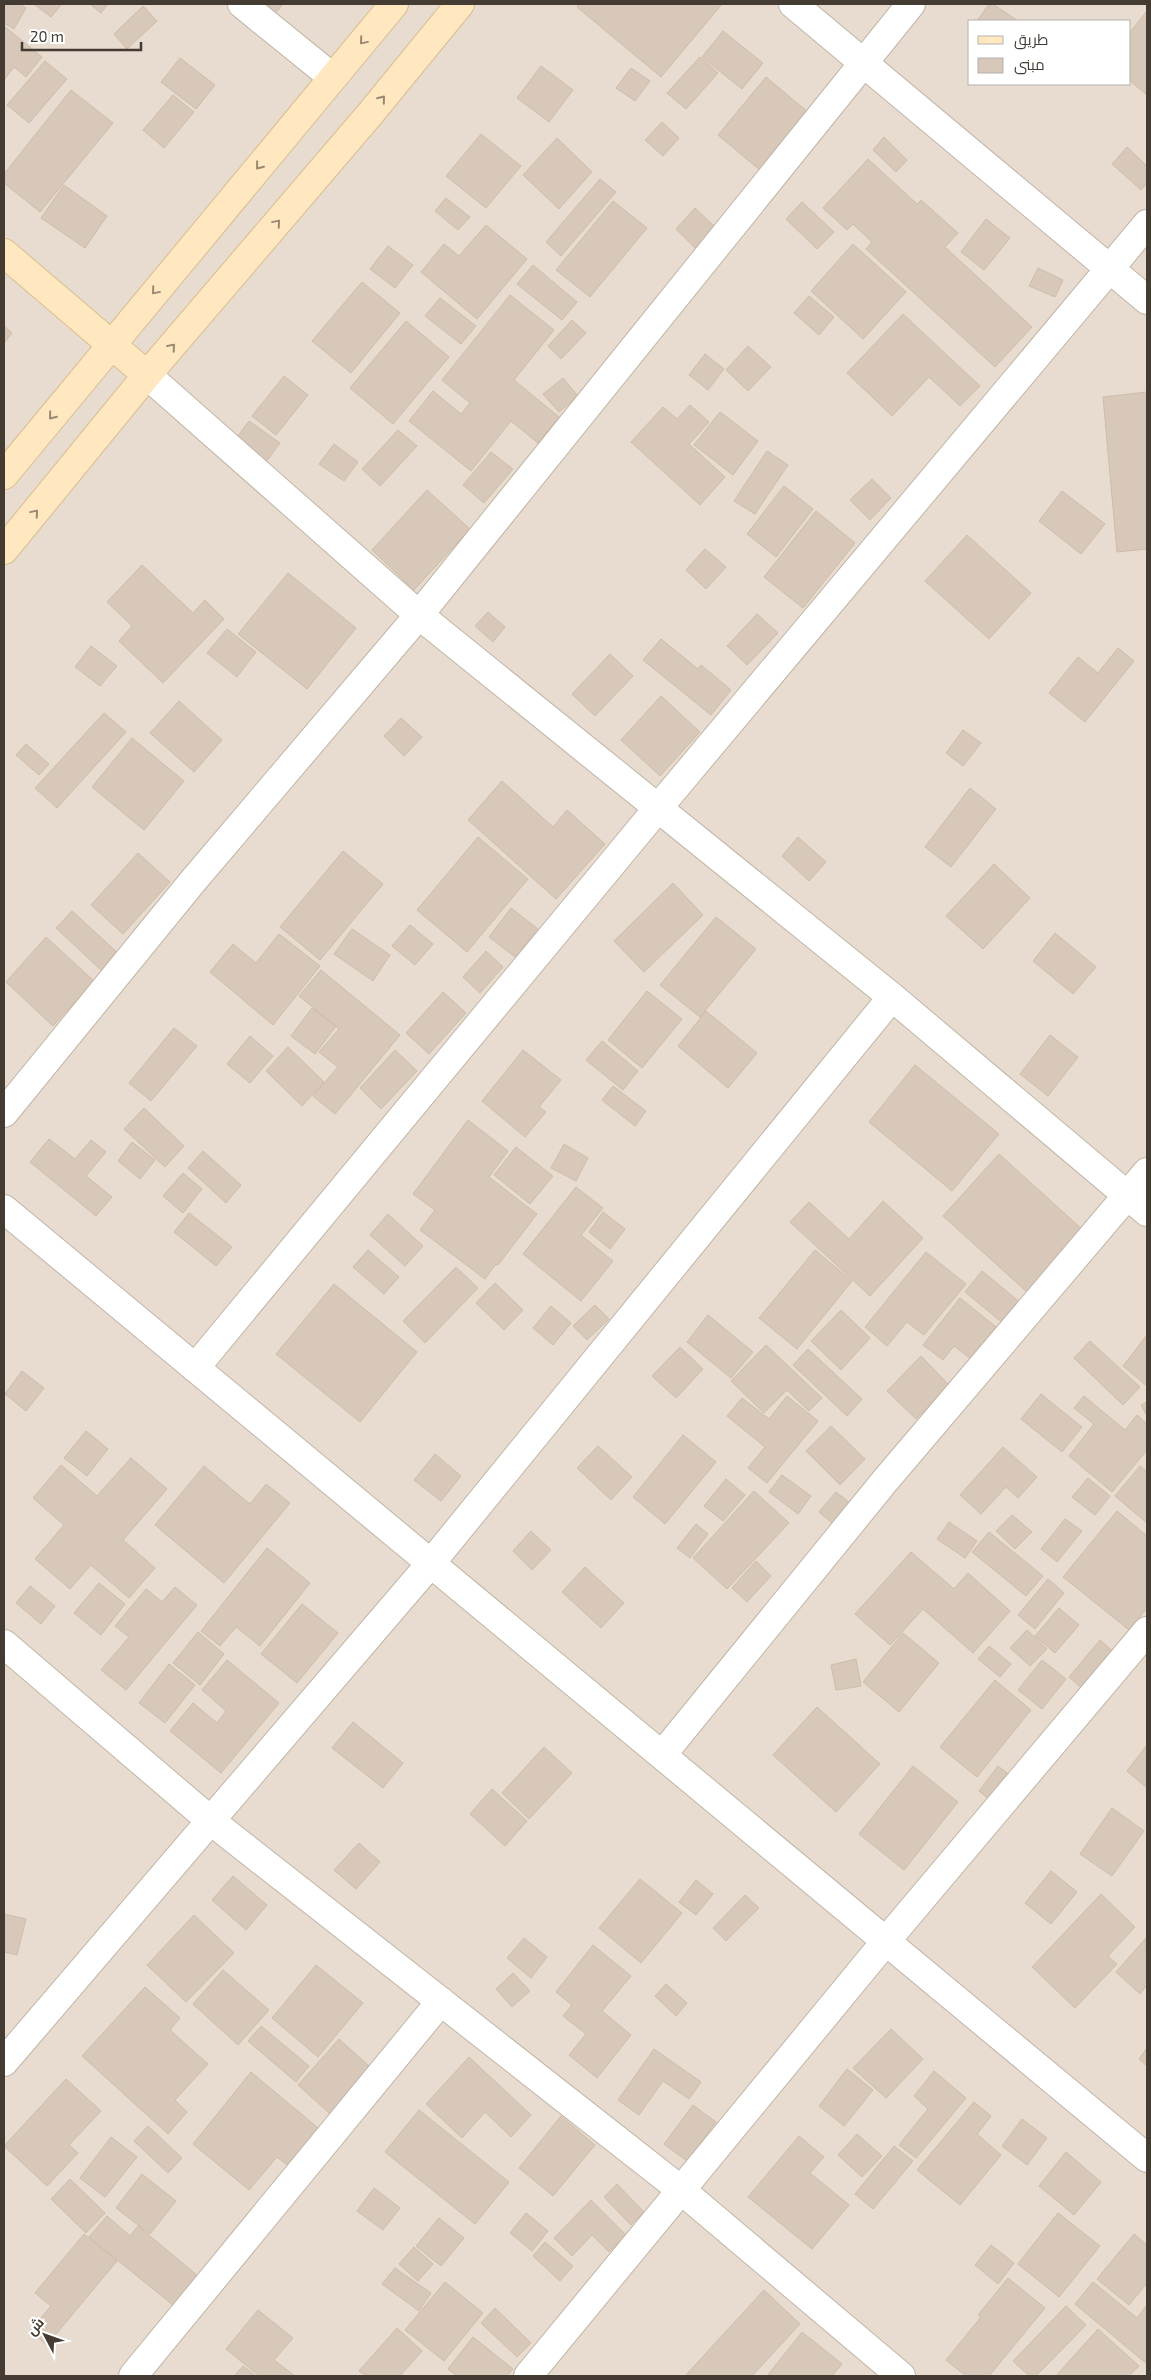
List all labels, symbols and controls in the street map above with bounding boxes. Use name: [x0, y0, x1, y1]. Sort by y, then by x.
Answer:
scale bar: [22, 20, 141, 52]
legend: [968, 20, 1131, 85]
text: 20 m: [30, 27, 64, 45]
text: طريق: [1014, 30, 1048, 50]
one-way arrow: [360, 35, 368, 44]
text: مبنى: [1014, 55, 1045, 75]
one-way arrow: [377, 96, 385, 105]
one-way arrow: [256, 160, 264, 169]
one-way arrow: [272, 220, 281, 229]
one-way arrow: [152, 285, 161, 294]
one-way arrow: [166, 343, 175, 352]
one-way arrow: [48, 411, 57, 420]
one-way arrow: [29, 509, 38, 518]
north arrow: [20, 2310, 70, 2360]
text: ش: [23, 2314, 48, 2339]

